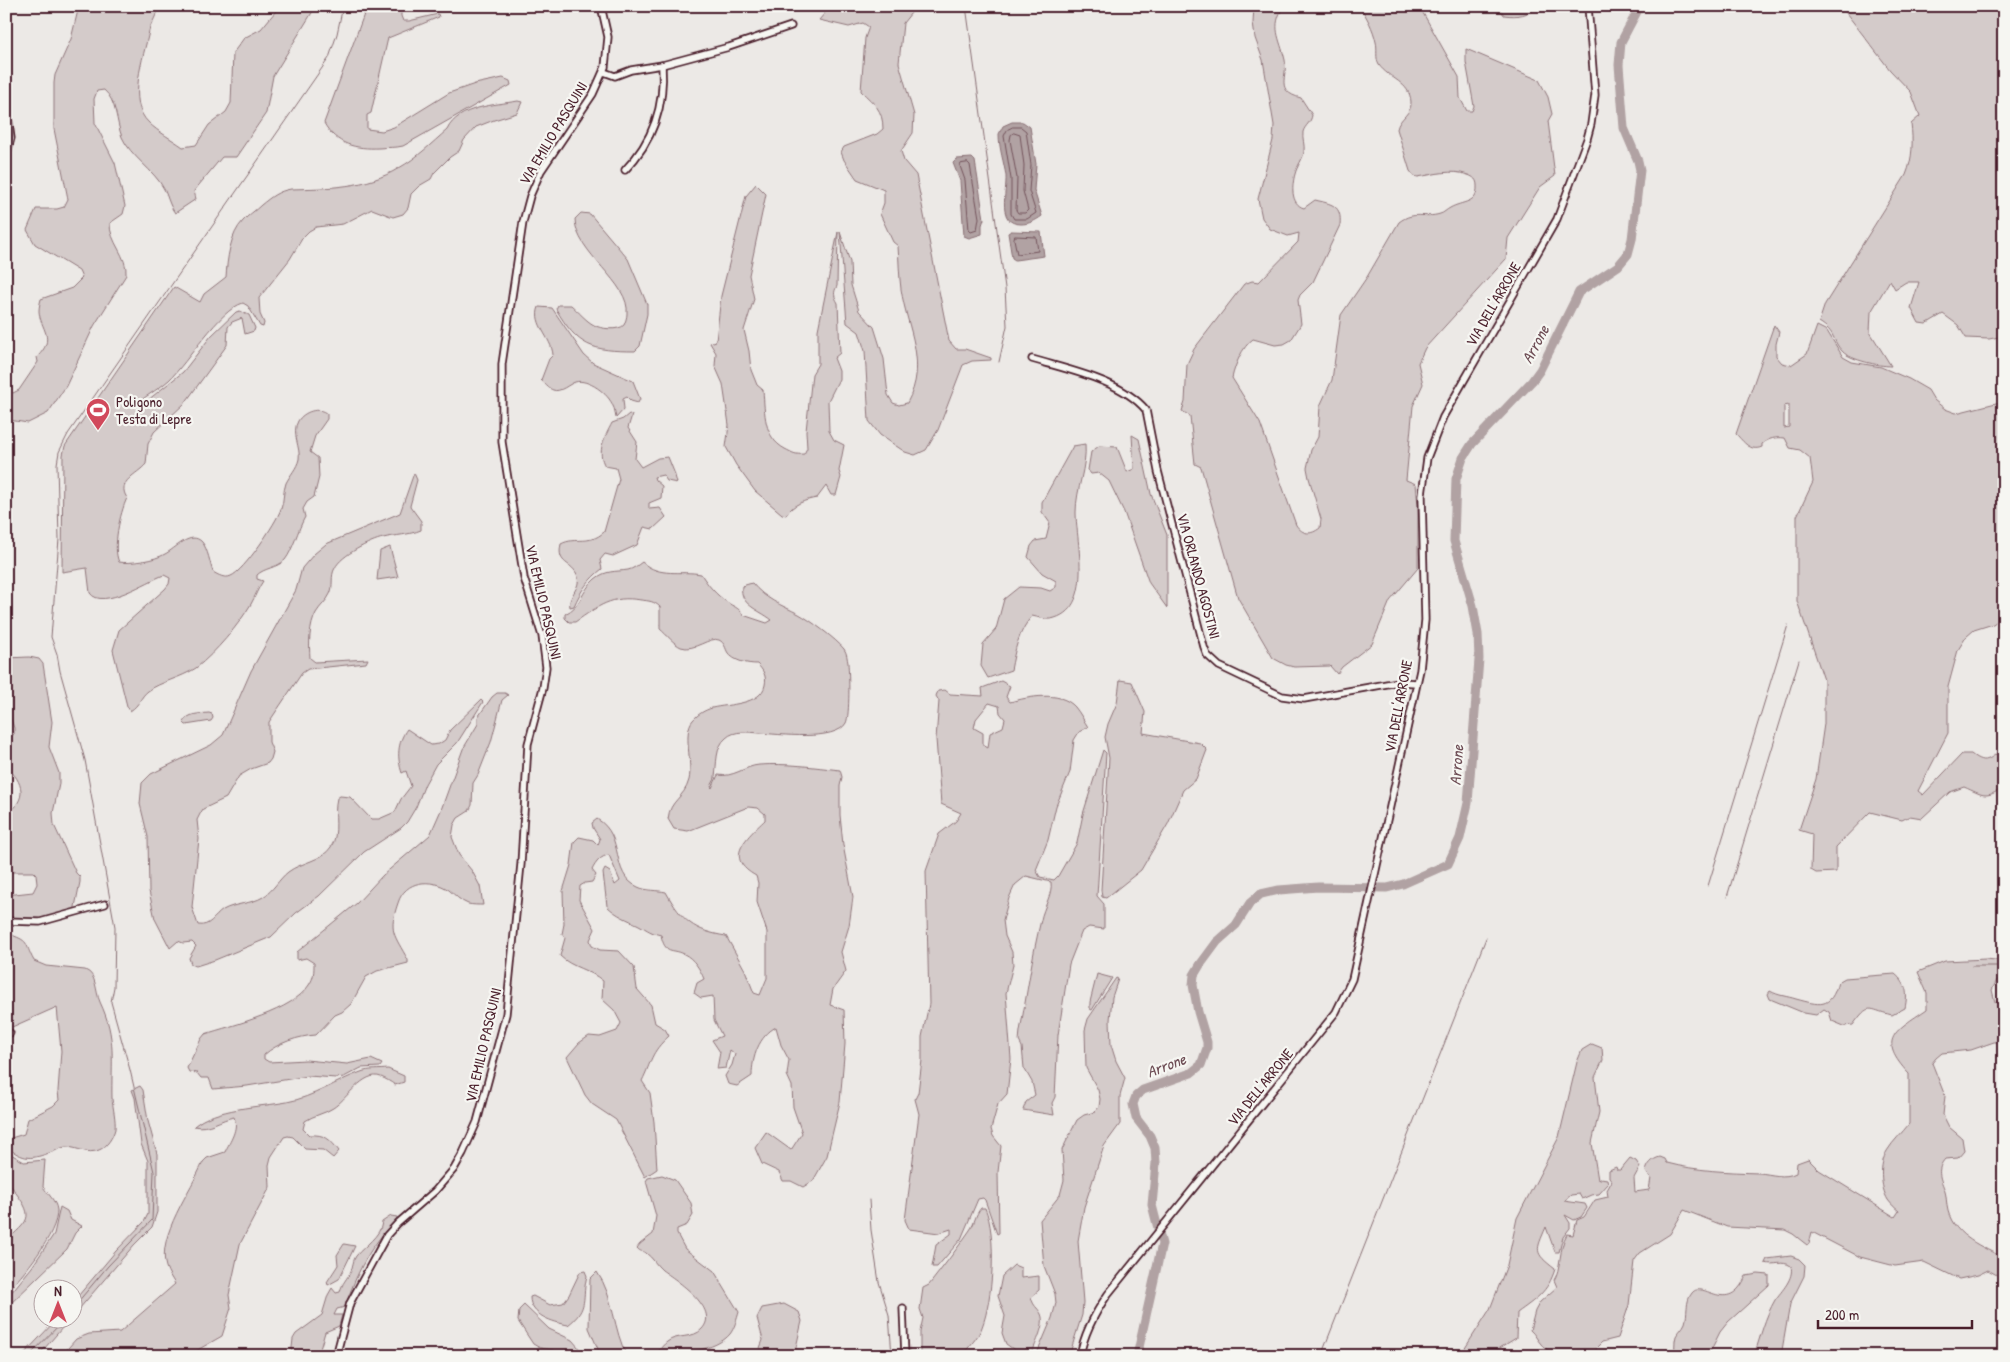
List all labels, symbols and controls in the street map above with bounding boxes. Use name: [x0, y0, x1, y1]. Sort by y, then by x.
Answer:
street label: VIA EMILIO PASQUINI: [514, 77, 592, 189]
street label: VIA DELL'ARRONE: [1460, 258, 1526, 350]
water label: Arrone: [1516, 321, 1554, 367]
place label: Poligono Testa di Lepre: [116, 391, 192, 429]
sports icon: Poligono Testa di Lepre: [85, 397, 111, 431]
street label: VIA ORLANDO AGOSTINI: [1172, 511, 1226, 641]
street label: VIA EMILIO PASQUINI: [521, 543, 567, 661]
street label: VIA DELL'ARRONE: [1379, 658, 1417, 754]
water label: Arrone: [1444, 744, 1468, 786]
street label: VIA EMILIO PASQUINI: [460, 986, 506, 1104]
street label: VIA DELL'ARRONE: [1222, 1044, 1298, 1130]
water label: Arrone: [1143, 1047, 1189, 1082]
north arrow: [32, 1280, 82, 1330]
text: N: [54, 1281, 62, 1300]
scale bar: [1818, 1297, 1971, 1329]
text: 200 m: [1825, 1304, 1859, 1325]

